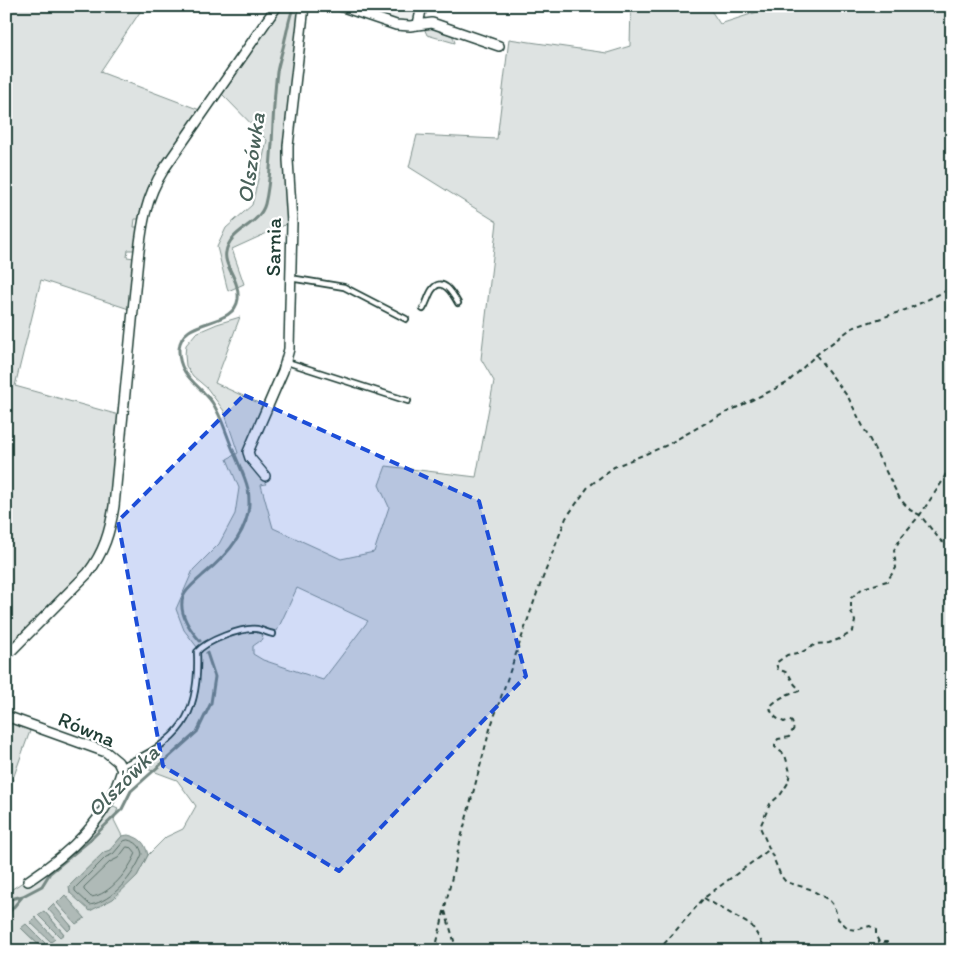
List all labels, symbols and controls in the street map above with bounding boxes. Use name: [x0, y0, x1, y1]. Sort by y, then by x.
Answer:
water label: Olszówka: [231, 110, 271, 205]
street label: Sarnia: [260, 217, 286, 276]
street label: Równa: [55, 706, 119, 752]
water label: Olszówka: [81, 739, 165, 823]

